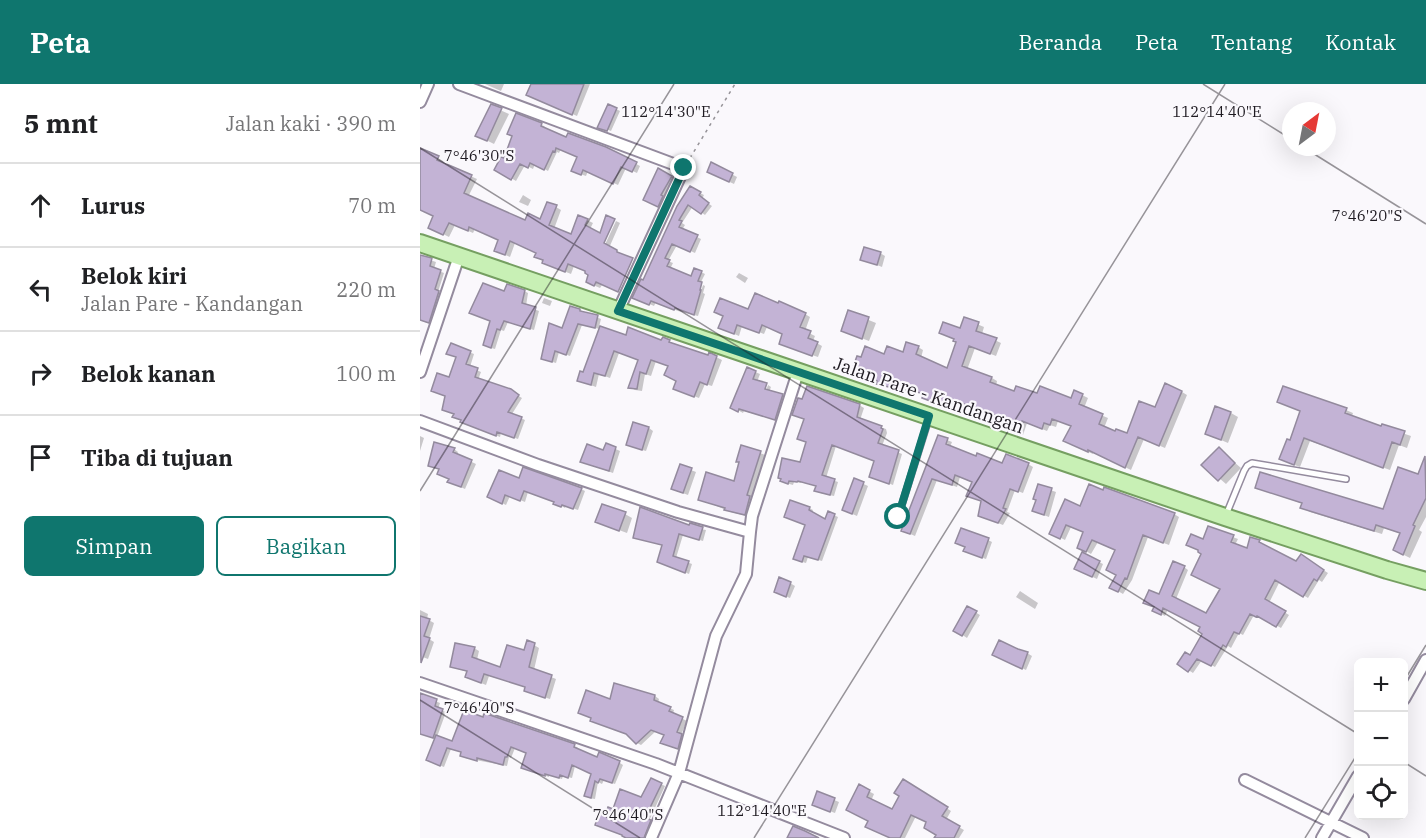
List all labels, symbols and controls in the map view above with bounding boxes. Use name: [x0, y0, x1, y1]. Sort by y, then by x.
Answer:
text: Peta: [30, 24, 91, 61]
text: Beranda: [1019, 28, 1102, 56]
text: Peta: [1135, 28, 1178, 56]
text: Tentang: [1211, 28, 1292, 56]
text: Kontak: [1325, 28, 1396, 56]
text: 112°14'30"E: [621, 102, 711, 121]
text: 112°14'40"E: [1172, 102, 1262, 121]
north arrow: [1282, 102, 1336, 156]
text: 5 mnt: [24, 106, 98, 140]
text: Jalan kaki · 390 m: [226, 110, 396, 137]
text: 7°46'30"S: [444, 146, 514, 165]
route end: [670, 154, 696, 180]
icon: ahead: [24, 189, 57, 222]
text: Lurus: [81, 191, 145, 220]
text: 70 m: [348, 192, 396, 219]
text: 7°46'20"S: [1332, 206, 1402, 225]
text: Belok kiri: [81, 261, 187, 290]
icon: left: [24, 273, 57, 306]
text: 220 m: [336, 276, 396, 303]
text: Jalan Pare - Kandangan: [81, 290, 303, 317]
street label: Jalan Pare - Kandangan: [831, 352, 1027, 438]
icon: right: [24, 357, 57, 390]
text: Belok kanan: [81, 359, 216, 388]
text: 100 m: [336, 360, 396, 387]
icon: arrive: [24, 441, 57, 474]
text: Tiba di tujuan: [81, 443, 233, 472]
route start: [884, 503, 910, 529]
button: Simpan: [24, 516, 204, 576]
button: Bagikan: [216, 516, 396, 576]
map controls: [1354, 658, 1408, 820]
button: +: [1354, 658, 1408, 712]
text: 7°46'40"S: [444, 698, 514, 717]
button: −: [1354, 712, 1408, 766]
button: locate: [1354, 766, 1408, 820]
text: 112°14'40"E: [717, 801, 807, 820]
text: 7°46'40"S: [593, 805, 663, 824]

